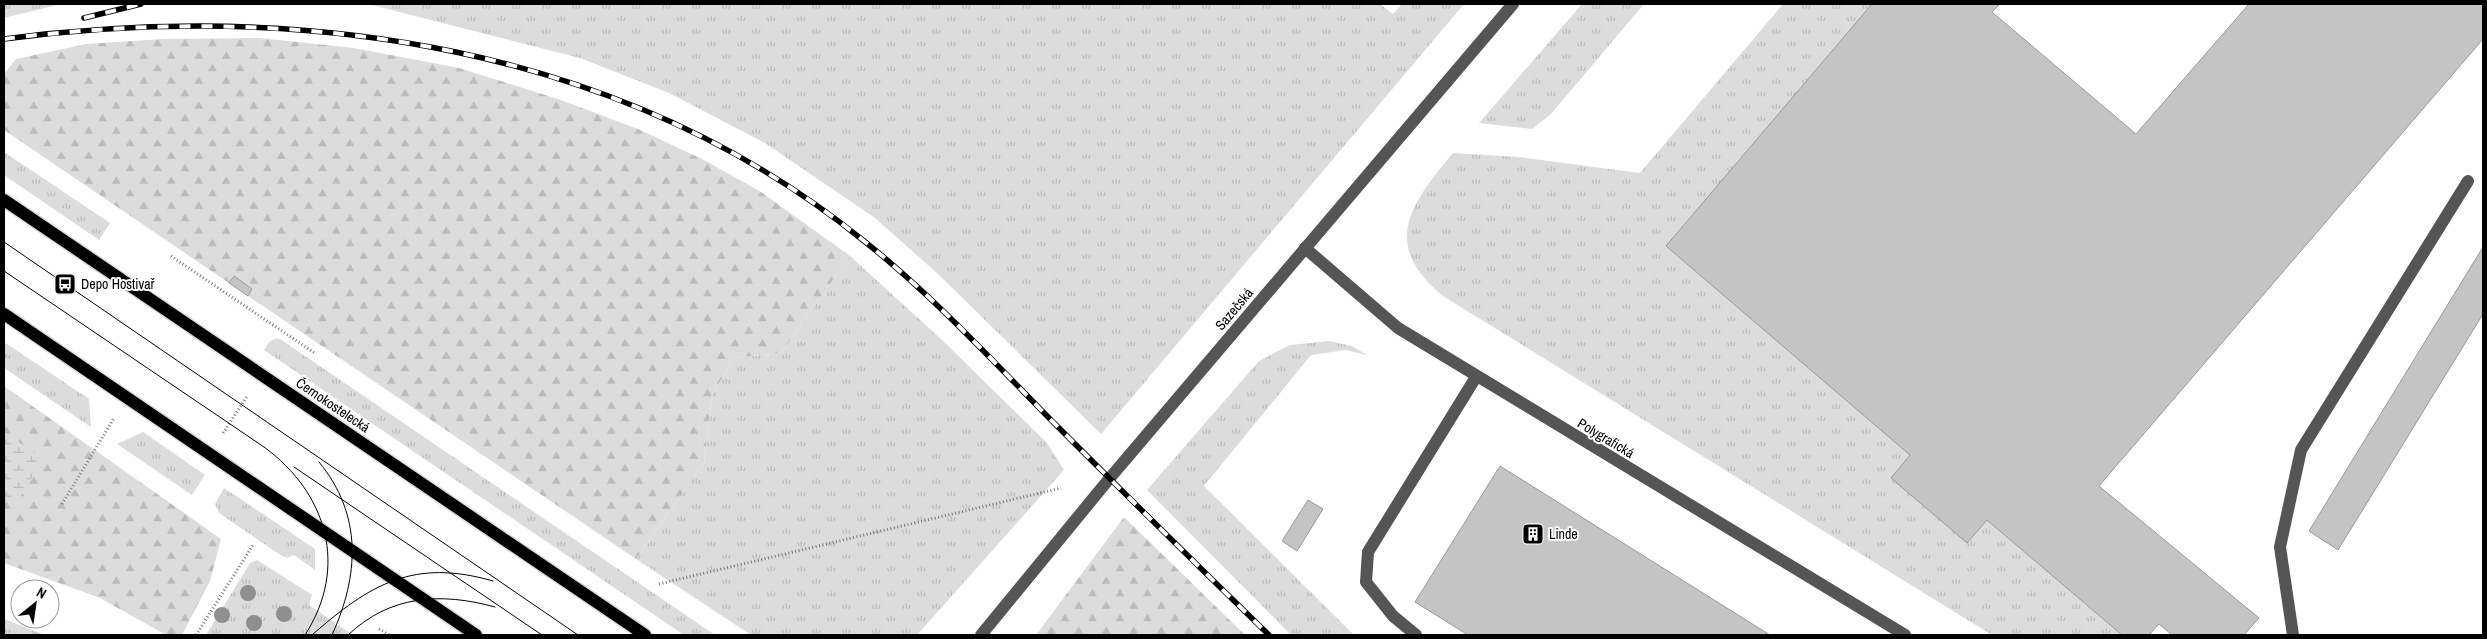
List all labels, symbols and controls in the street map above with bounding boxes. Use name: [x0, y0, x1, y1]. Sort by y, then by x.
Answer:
bus stop icon: Depo Hostivař: [53, 272, 77, 296]
place label: Depo Hostivař: [81, 275, 155, 293]
street label: Sazečská: [1211, 284, 1257, 334]
street label: Černokostelecká: [293, 374, 374, 437]
street label: Polygrafická: [1574, 414, 1638, 462]
building icon: Linde: [1521, 522, 1545, 546]
place label: Linde: [1549, 525, 1578, 543]
north arrow: [10, 579, 60, 629]
text: N: [33, 583, 50, 603]

